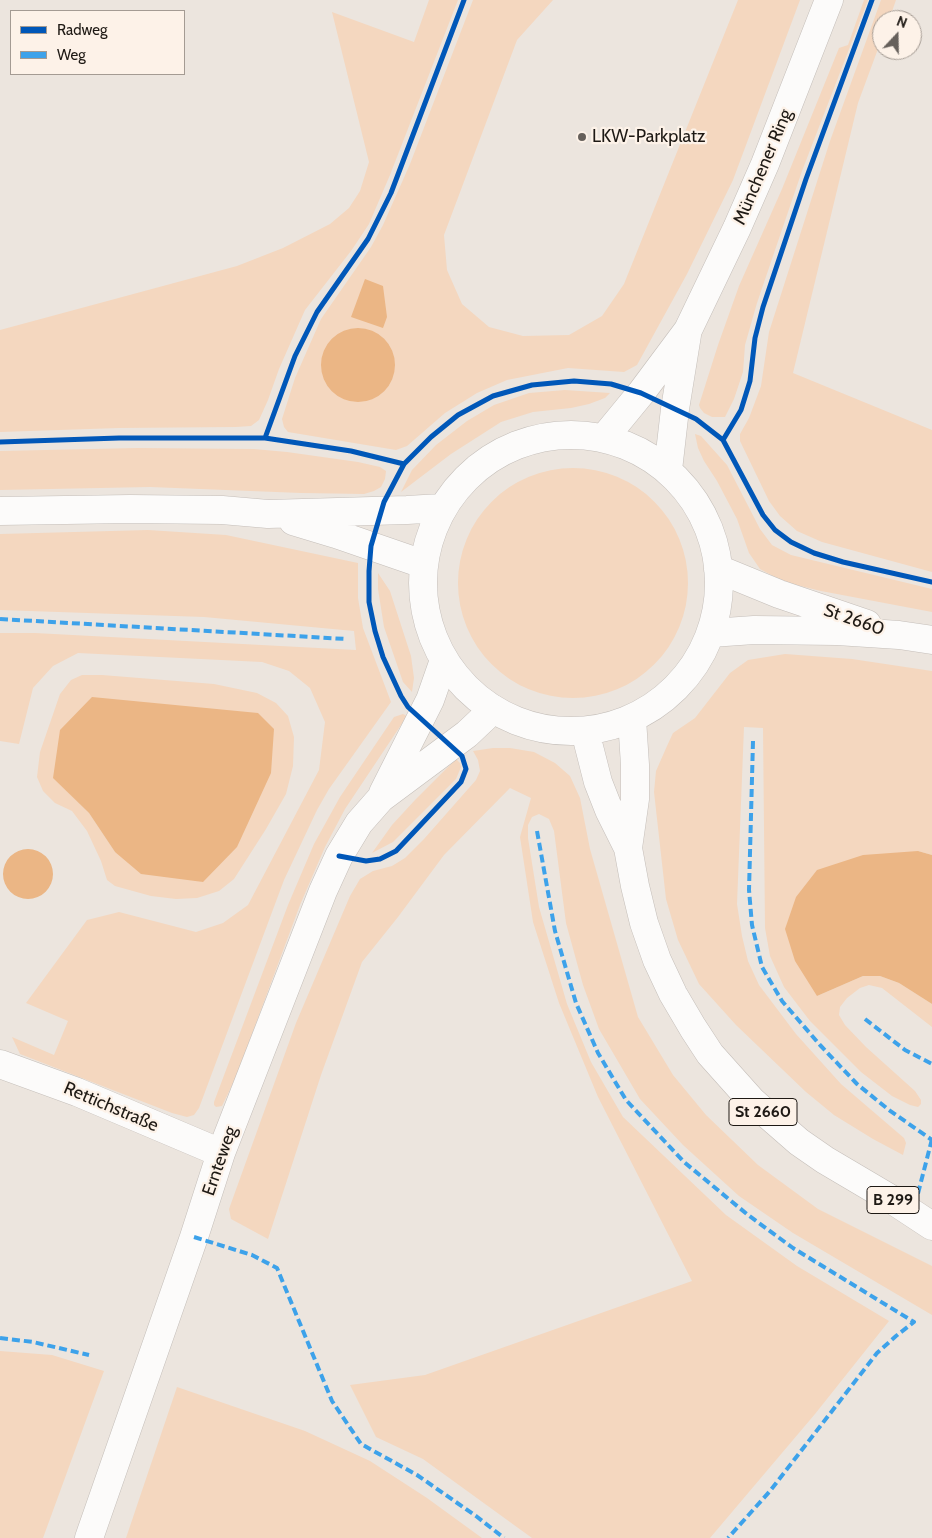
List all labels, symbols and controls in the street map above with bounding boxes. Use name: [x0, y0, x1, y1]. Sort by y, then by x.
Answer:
legend: [10, 10, 185, 75]
north arrow: [872, 10, 922, 60]
text: N: [894, 12, 910, 32]
text: Radweg: [57, 21, 107, 39]
text: Weg: [57, 46, 86, 64]
street label: Münchener Ring: [729, 106, 797, 228]
place label: LKW-Parkplatz: [592, 126, 705, 148]
marker: LKW-Parkplatz: [576, 131, 588, 143]
street label: St 2660: [821, 600, 887, 640]
street label: Rettichstraße: [60, 1077, 162, 1137]
road number: St 2660: [729, 1098, 797, 1126]
street label: Ernteweg: [198, 1124, 242, 1198]
road number: B 299: [867, 1186, 919, 1214]

